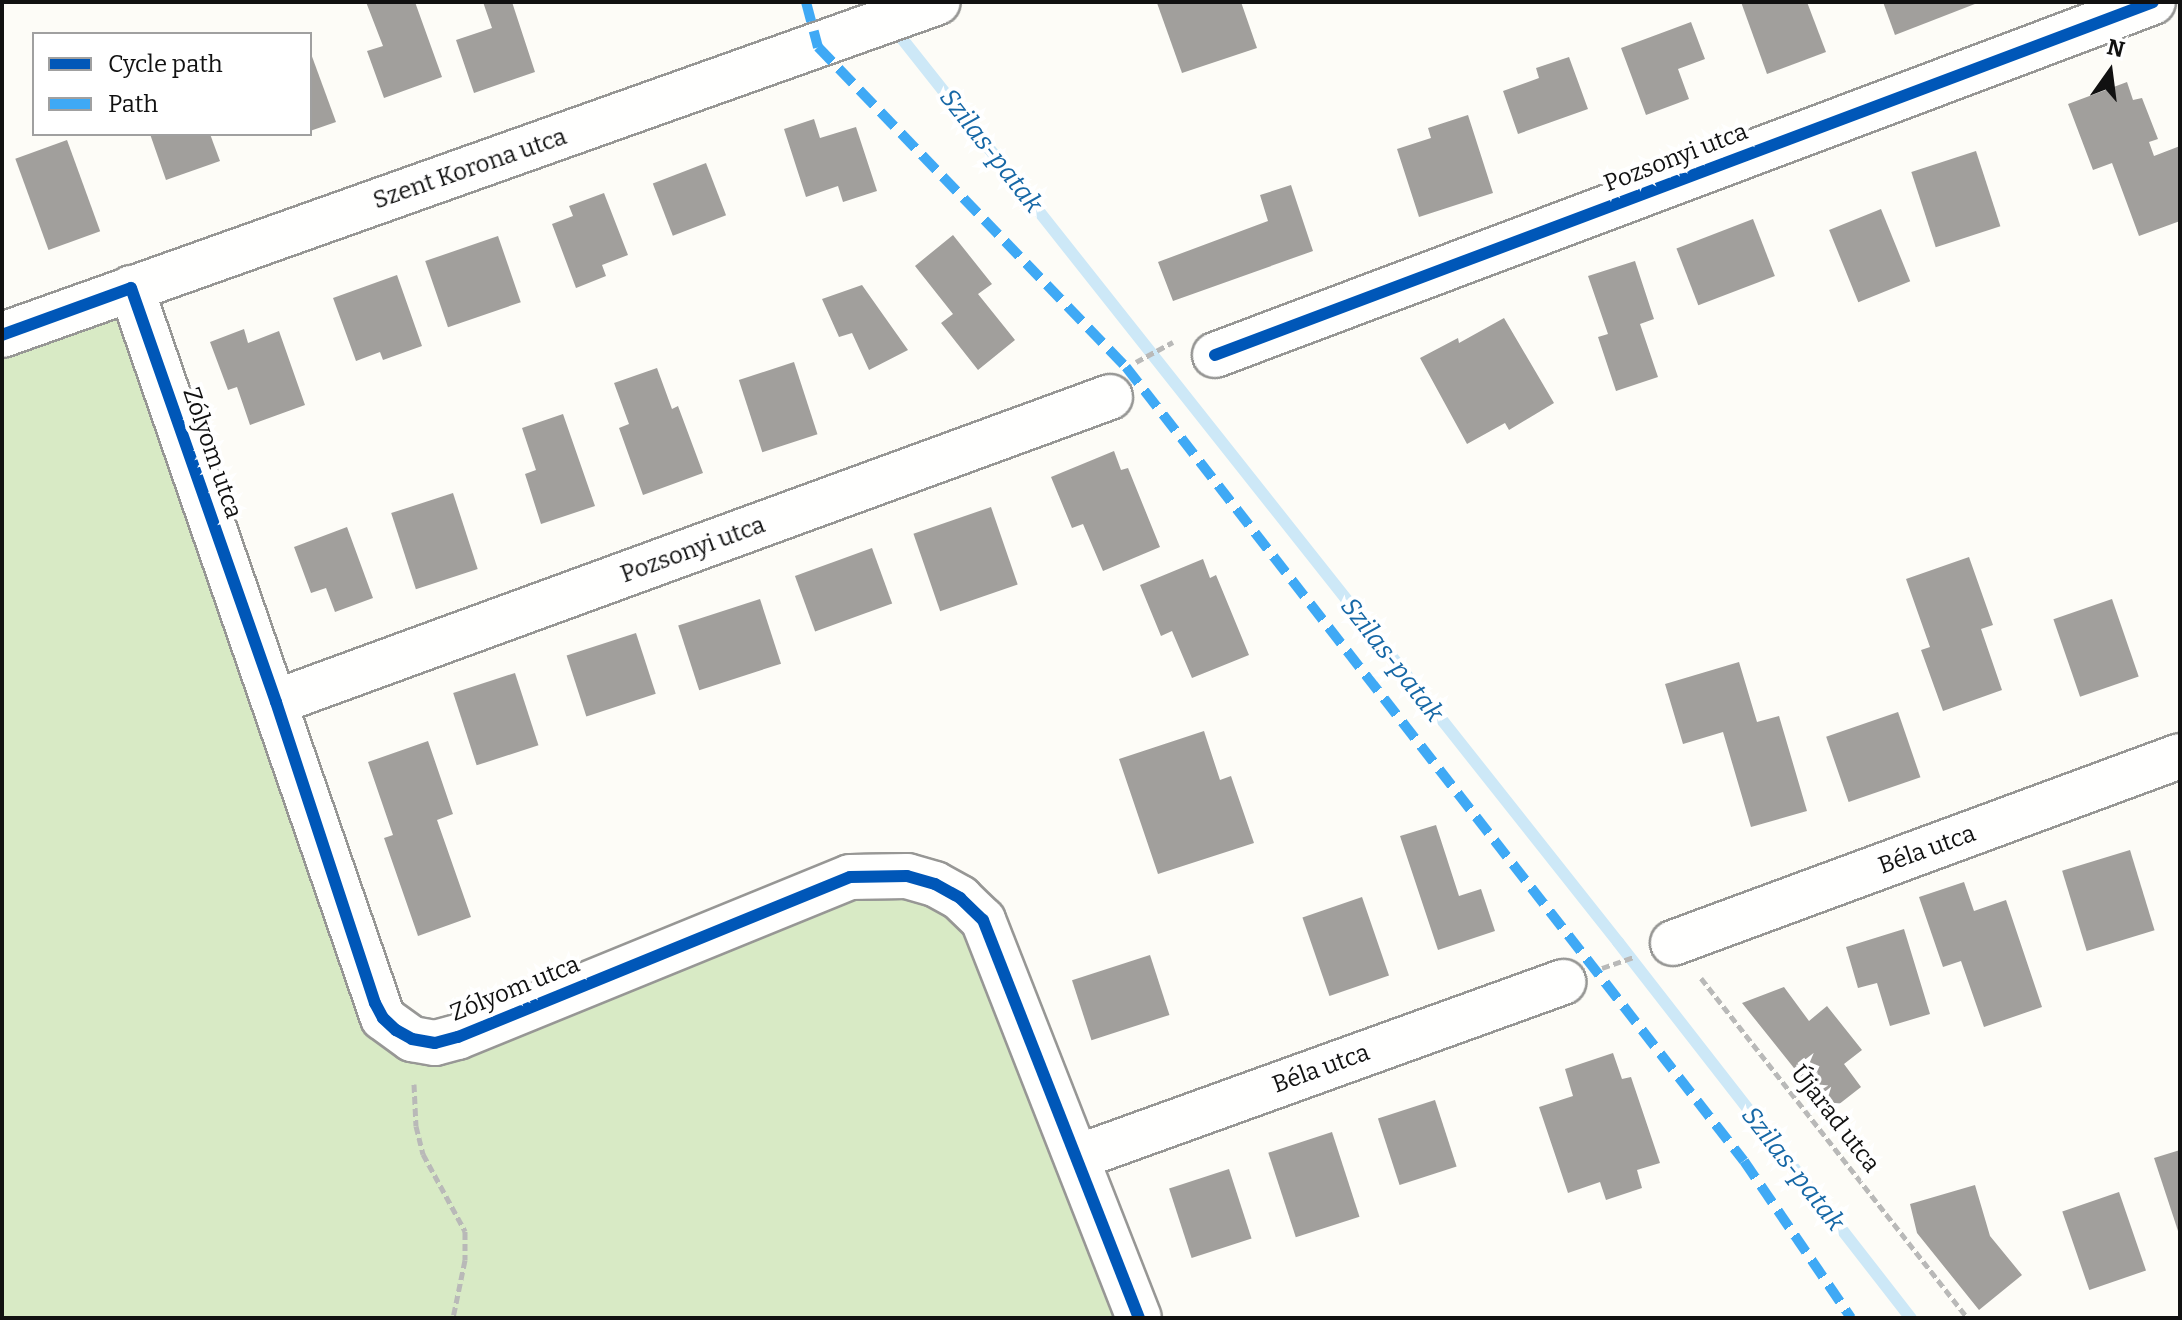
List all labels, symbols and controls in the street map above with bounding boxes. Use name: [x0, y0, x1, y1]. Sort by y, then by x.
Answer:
legend: [32, 32, 312, 136]
north arrow: [2070, 32, 2150, 112]
text: N: [2104, 33, 2127, 63]
text: Cycle path: [108, 50, 223, 78]
water label: Szilas-patak: [933, 83, 1049, 219]
text: Path: [108, 90, 158, 118]
street label: Pozsonyi utca: [1600, 117, 1752, 199]
street label: Szent Korona utca: [369, 122, 571, 216]
street label: Zólyom utca: [176, 384, 248, 522]
street label: Pozsonyi utca: [617, 511, 769, 589]
water label: Szilas-patak: [1334, 592, 1450, 728]
street label: Béla utca: [1875, 819, 1979, 881]
street label: Zólyom utca: [446, 950, 584, 1028]
street label: Béla utca: [1269, 1038, 1373, 1100]
street label: Újarad utca: [1784, 1060, 1886, 1178]
water label: Szilas-patak: [1735, 1101, 1851, 1237]

